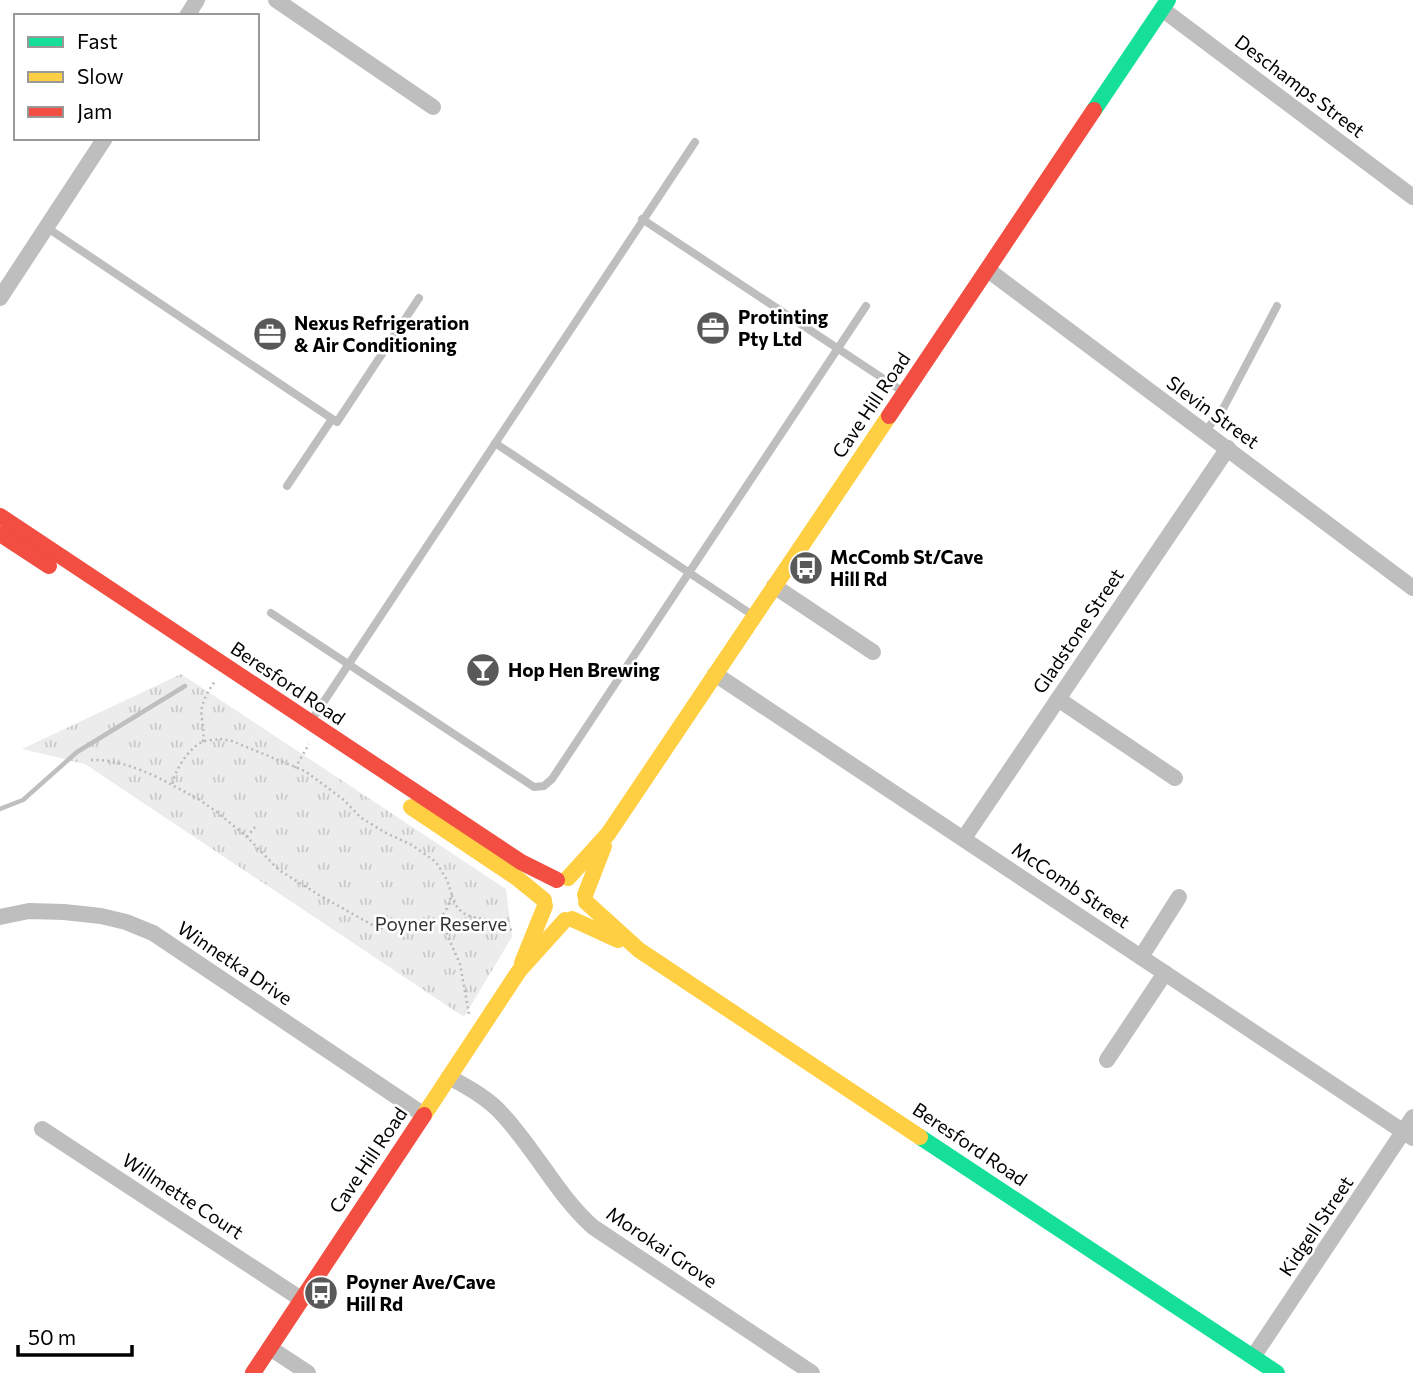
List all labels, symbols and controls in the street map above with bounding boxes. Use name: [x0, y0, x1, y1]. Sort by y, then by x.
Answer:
legend: [14, 14, 259, 140]
text: Fast: [77, 28, 118, 53]
street label: Deschamps Street: [1231, 29, 1370, 142]
text: Slow: [77, 63, 124, 88]
text: Jam: [77, 98, 112, 123]
place label: Protinting Pty Ltd: [738, 305, 829, 350]
office icon: Protinting Pty Ltd: [694, 309, 732, 347]
place label: Nexus Refrigeration & Air Conditioning: [294, 311, 469, 356]
office icon: Nexus Refrigeration & Air Conditioning: [251, 315, 289, 353]
street label: Cave Hill Road: [827, 347, 914, 462]
street label: Slevin Street: [1163, 370, 1264, 453]
place label: McComb St/Cave Hill Rd: [830, 545, 983, 590]
bus stop icon: McComb St/Cave Hill Rd: [787, 549, 825, 587]
street label: Gladstone Street: [1027, 564, 1128, 697]
street label: Beresford Road: [227, 636, 350, 729]
bar icon: Hop Hen Brewing: [464, 651, 502, 689]
place label: Hop Hen Brewing: [508, 658, 660, 681]
street label: McComb Street: [1008, 837, 1135, 933]
park label: Poyner Reserve: [375, 912, 507, 935]
street label: Winnetka Drive: [174, 916, 297, 1009]
street label: Beresford Road: [909, 1097, 1032, 1190]
street label: Cave Hill Road: [324, 1102, 411, 1217]
street label: Willmette Court: [118, 1148, 248, 1243]
street label: Kidgell Street: [1274, 1171, 1358, 1280]
street label: Morokai Grove: [603, 1201, 722, 1292]
place label: Poyner Ave/Cave Hill Rd: [346, 1270, 495, 1315]
bus stop icon: Poyner Ave/Cave Hill Rd: [302, 1274, 340, 1312]
scale bar: [18, 1314, 131, 1358]
text: 50 m: [28, 1324, 76, 1349]

